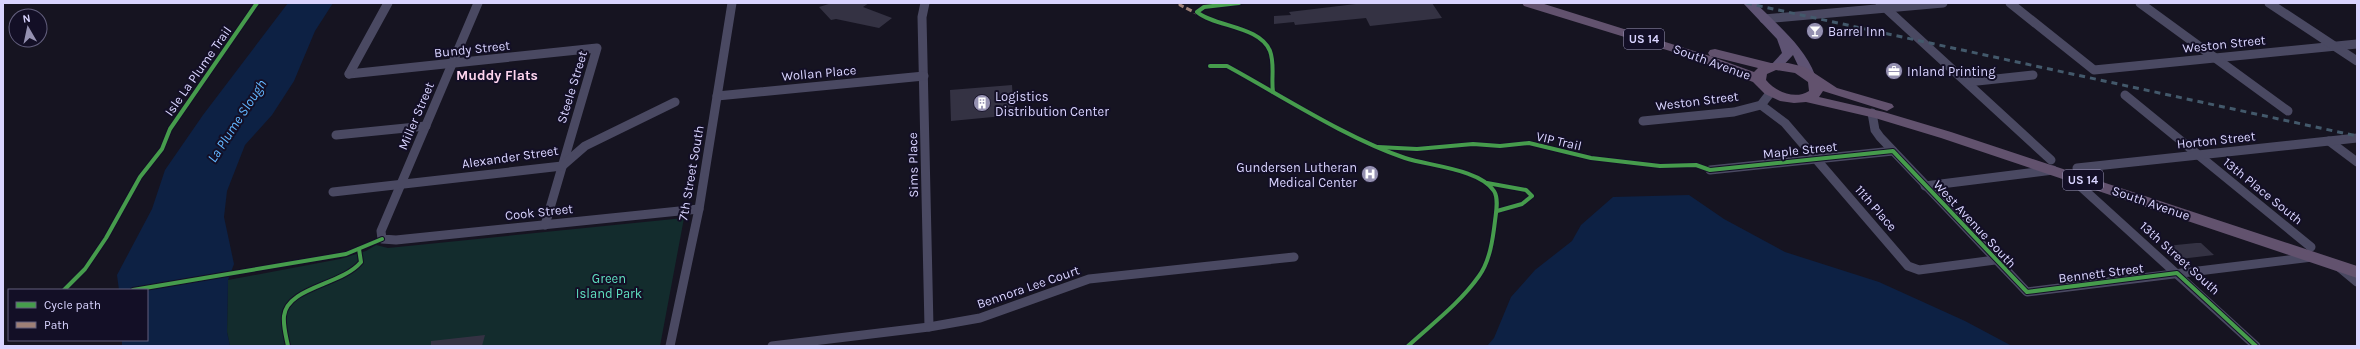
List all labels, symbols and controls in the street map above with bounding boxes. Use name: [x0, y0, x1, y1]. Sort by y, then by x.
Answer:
north arrow: [8, 8, 48, 48]
text: N: [22, 12, 31, 26]
bar icon: Barrel Inn: [1805, 21, 1825, 41]
street label: Isle La Plume Trail: [162, 23, 234, 119]
place label: Barrel Inn: [1828, 24, 1885, 39]
road number: US 14: [1624, 29, 1664, 49]
street label: Weston Street: [2182, 32, 2266, 56]
street label: Bundy Street: [433, 38, 511, 60]
street label: South Avenue: [1671, 41, 1753, 83]
street label: Steele Street: [554, 49, 590, 125]
office icon: Inland Printing: [1884, 61, 1904, 81]
street label: Wollan Place: [781, 62, 857, 84]
place label: Inland Printing: [1907, 64, 1996, 79]
district label: Muddy Flats: [456, 67, 538, 84]
water label: La Plume Slough: [204, 76, 270, 166]
street label: Miller Street: [395, 80, 437, 152]
street label: Weston Street: [1655, 88, 1739, 114]
place label: Logistics Distribution Center: [995, 89, 1109, 119]
building icon: Logistics Distribution Center: [972, 93, 992, 113]
street label: 7th Street South: [675, 124, 707, 222]
street label: VIP Trail: [1535, 128, 1583, 154]
street label: Horton Street: [2176, 128, 2256, 152]
street label: Sims Place: [905, 132, 921, 198]
street label: Maple Street: [1762, 139, 1838, 161]
street label: Alexander Street: [461, 143, 559, 171]
street label: 13th Place South: [2220, 154, 2306, 228]
place label: Gundersen Lutheran Medical Center: [1236, 160, 1357, 190]
hospital icon: Gundersen Lutheran Medical Center: [1360, 164, 1380, 184]
road number: US 14: [2063, 170, 2103, 190]
street label: West Avenue South: [1931, 177, 2019, 271]
street label: 11th Place: [1852, 182, 1900, 234]
street label: South Avenue: [2110, 183, 2192, 223]
street label: Cook Street: [504, 201, 574, 223]
street label: 13th Street South: [2137, 218, 2223, 298]
street label: Bennett Street: [2058, 260, 2145, 286]
street label: Bennora Lee Court: [975, 262, 1081, 312]
park label: Green Island Park: [576, 271, 642, 301]
legend: [8, 289, 148, 341]
text: Cycle path: [44, 298, 101, 312]
text: Path: [44, 318, 69, 332]

